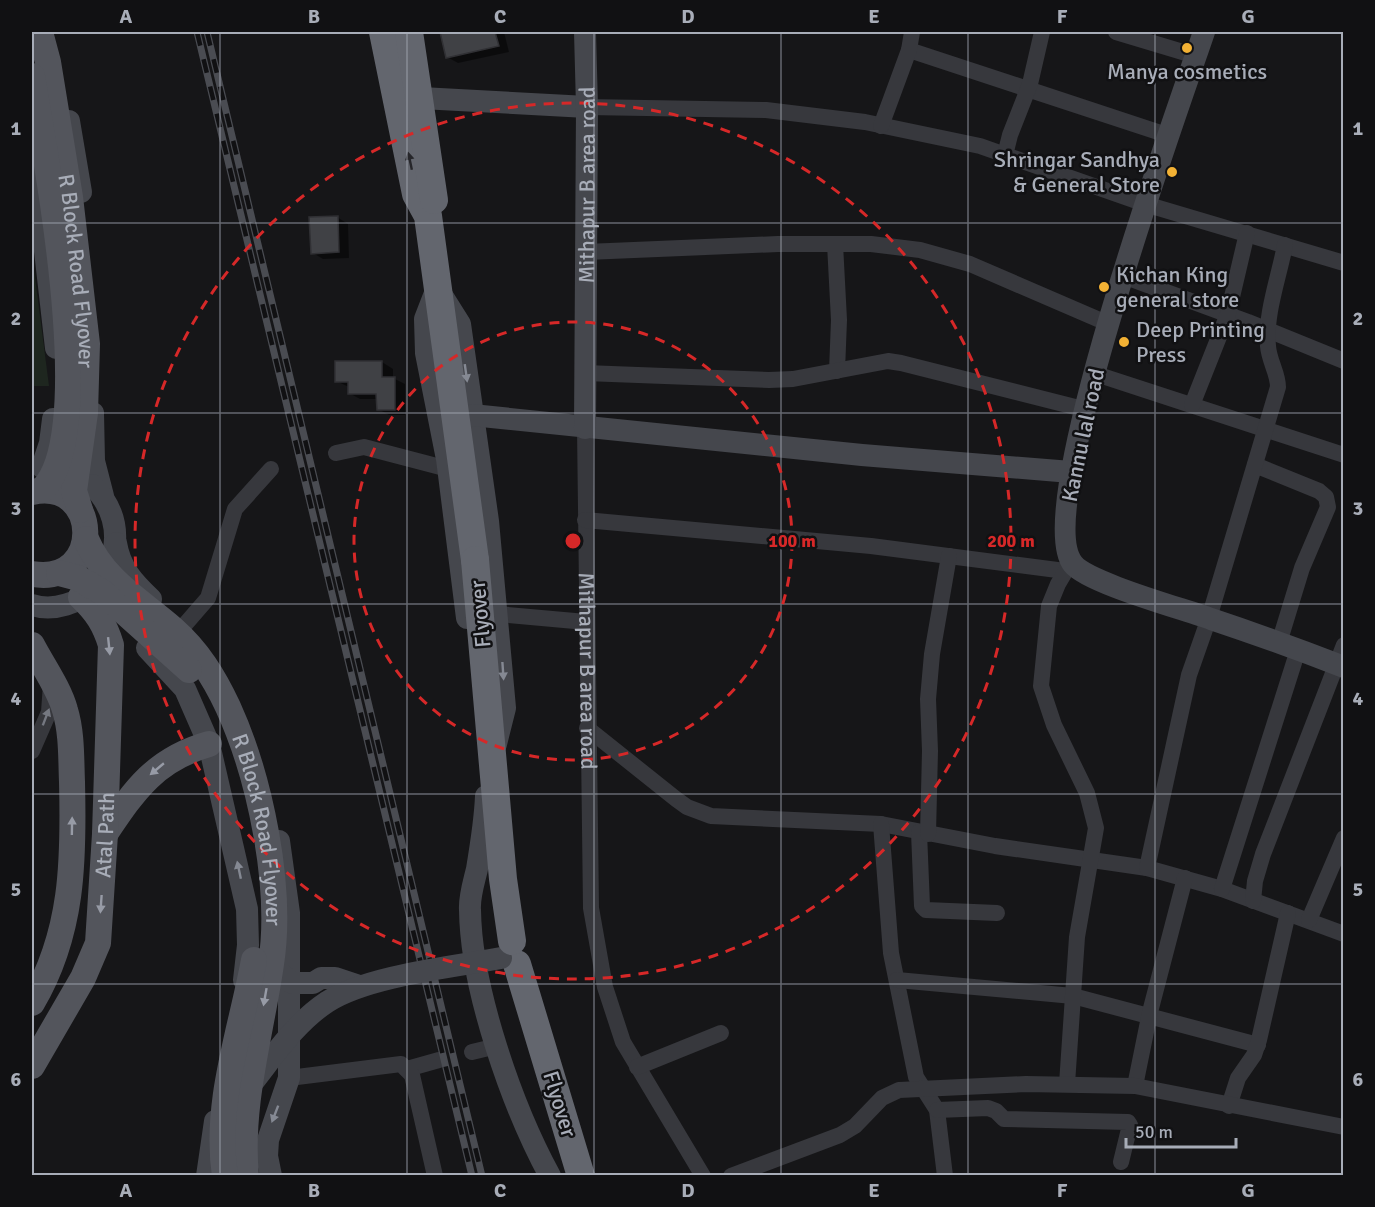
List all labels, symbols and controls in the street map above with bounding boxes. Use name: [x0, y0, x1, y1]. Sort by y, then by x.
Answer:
text: A: [120, 4, 133, 29]
text: B: [308, 4, 320, 29]
text: C: [494, 4, 506, 29]
text: D: [681, 4, 695, 29]
text: E: [868, 4, 880, 29]
text: F: [1057, 4, 1068, 29]
text: G: [1241, 4, 1255, 29]
marker: Manya cosmetics: [1180, 41, 1194, 55]
place label: Manya cosmetics: [1107, 58, 1267, 85]
street label: Mithapur B area road: [572, 86, 601, 284]
text: 1: [11, 116, 22, 141]
text: 1: [1353, 116, 1364, 141]
place label: Shringar Sandhya & General Store: [994, 146, 1160, 198]
one-way arrow: [404, 151, 414, 170]
marker: Shringar Sandhya & General Store: [1165, 165, 1179, 179]
street label: R Block Road Flyover: [53, 172, 101, 368]
place label: Kichan King general store: [1116, 261, 1239, 313]
marker: Kichan King general store: [1097, 280, 1111, 294]
text: 2: [11, 306, 21, 331]
text: 2: [1353, 306, 1363, 331]
place label: Deep Printing Press: [1136, 316, 1265, 368]
marker: Deep Printing Press: [1117, 335, 1131, 349]
one-way arrow: [461, 364, 471, 383]
street label: Kannu lal road: [1056, 366, 1110, 504]
text: 3: [11, 496, 21, 521]
text: 3: [1353, 496, 1363, 521]
text: 100 m: [768, 530, 816, 552]
text: 200 m: [987, 530, 1035, 552]
centre of rings: [563, 531, 583, 551]
street label: Mithapur B area road: [573, 572, 603, 770]
street label: Flyover: [464, 579, 496, 649]
one-way arrow: [105, 637, 114, 656]
one-way arrow: [498, 661, 508, 680]
text: 4: [11, 686, 22, 711]
text: 4: [1353, 686, 1364, 711]
one-way arrow: [41, 708, 51, 726]
street label: R Block Road Flyover: [227, 730, 288, 926]
one-way arrow: [149, 762, 165, 775]
street label: Atal Path: [89, 792, 120, 879]
one-way arrow: [67, 817, 77, 836]
one-way arrow: [234, 860, 243, 879]
text: 5: [11, 877, 21, 902]
text: 5: [1353, 877, 1363, 902]
one-way arrow: [97, 895, 106, 914]
one-way arrow: [260, 988, 269, 1007]
text: 6: [11, 1067, 22, 1092]
text: 6: [1353, 1067, 1364, 1092]
street label: Flyover: [537, 1068, 583, 1140]
one-way arrow: [270, 1105, 279, 1123]
scale bar: [1126, 1111, 1236, 1149]
text: 50 m: [1135, 1121, 1173, 1143]
text: A: [120, 1178, 133, 1203]
text: B: [308, 1178, 320, 1203]
text: C: [494, 1178, 506, 1203]
text: D: [681, 1178, 695, 1203]
text: E: [868, 1178, 880, 1203]
text: F: [1057, 1178, 1068, 1203]
text: G: [1241, 1178, 1255, 1203]

